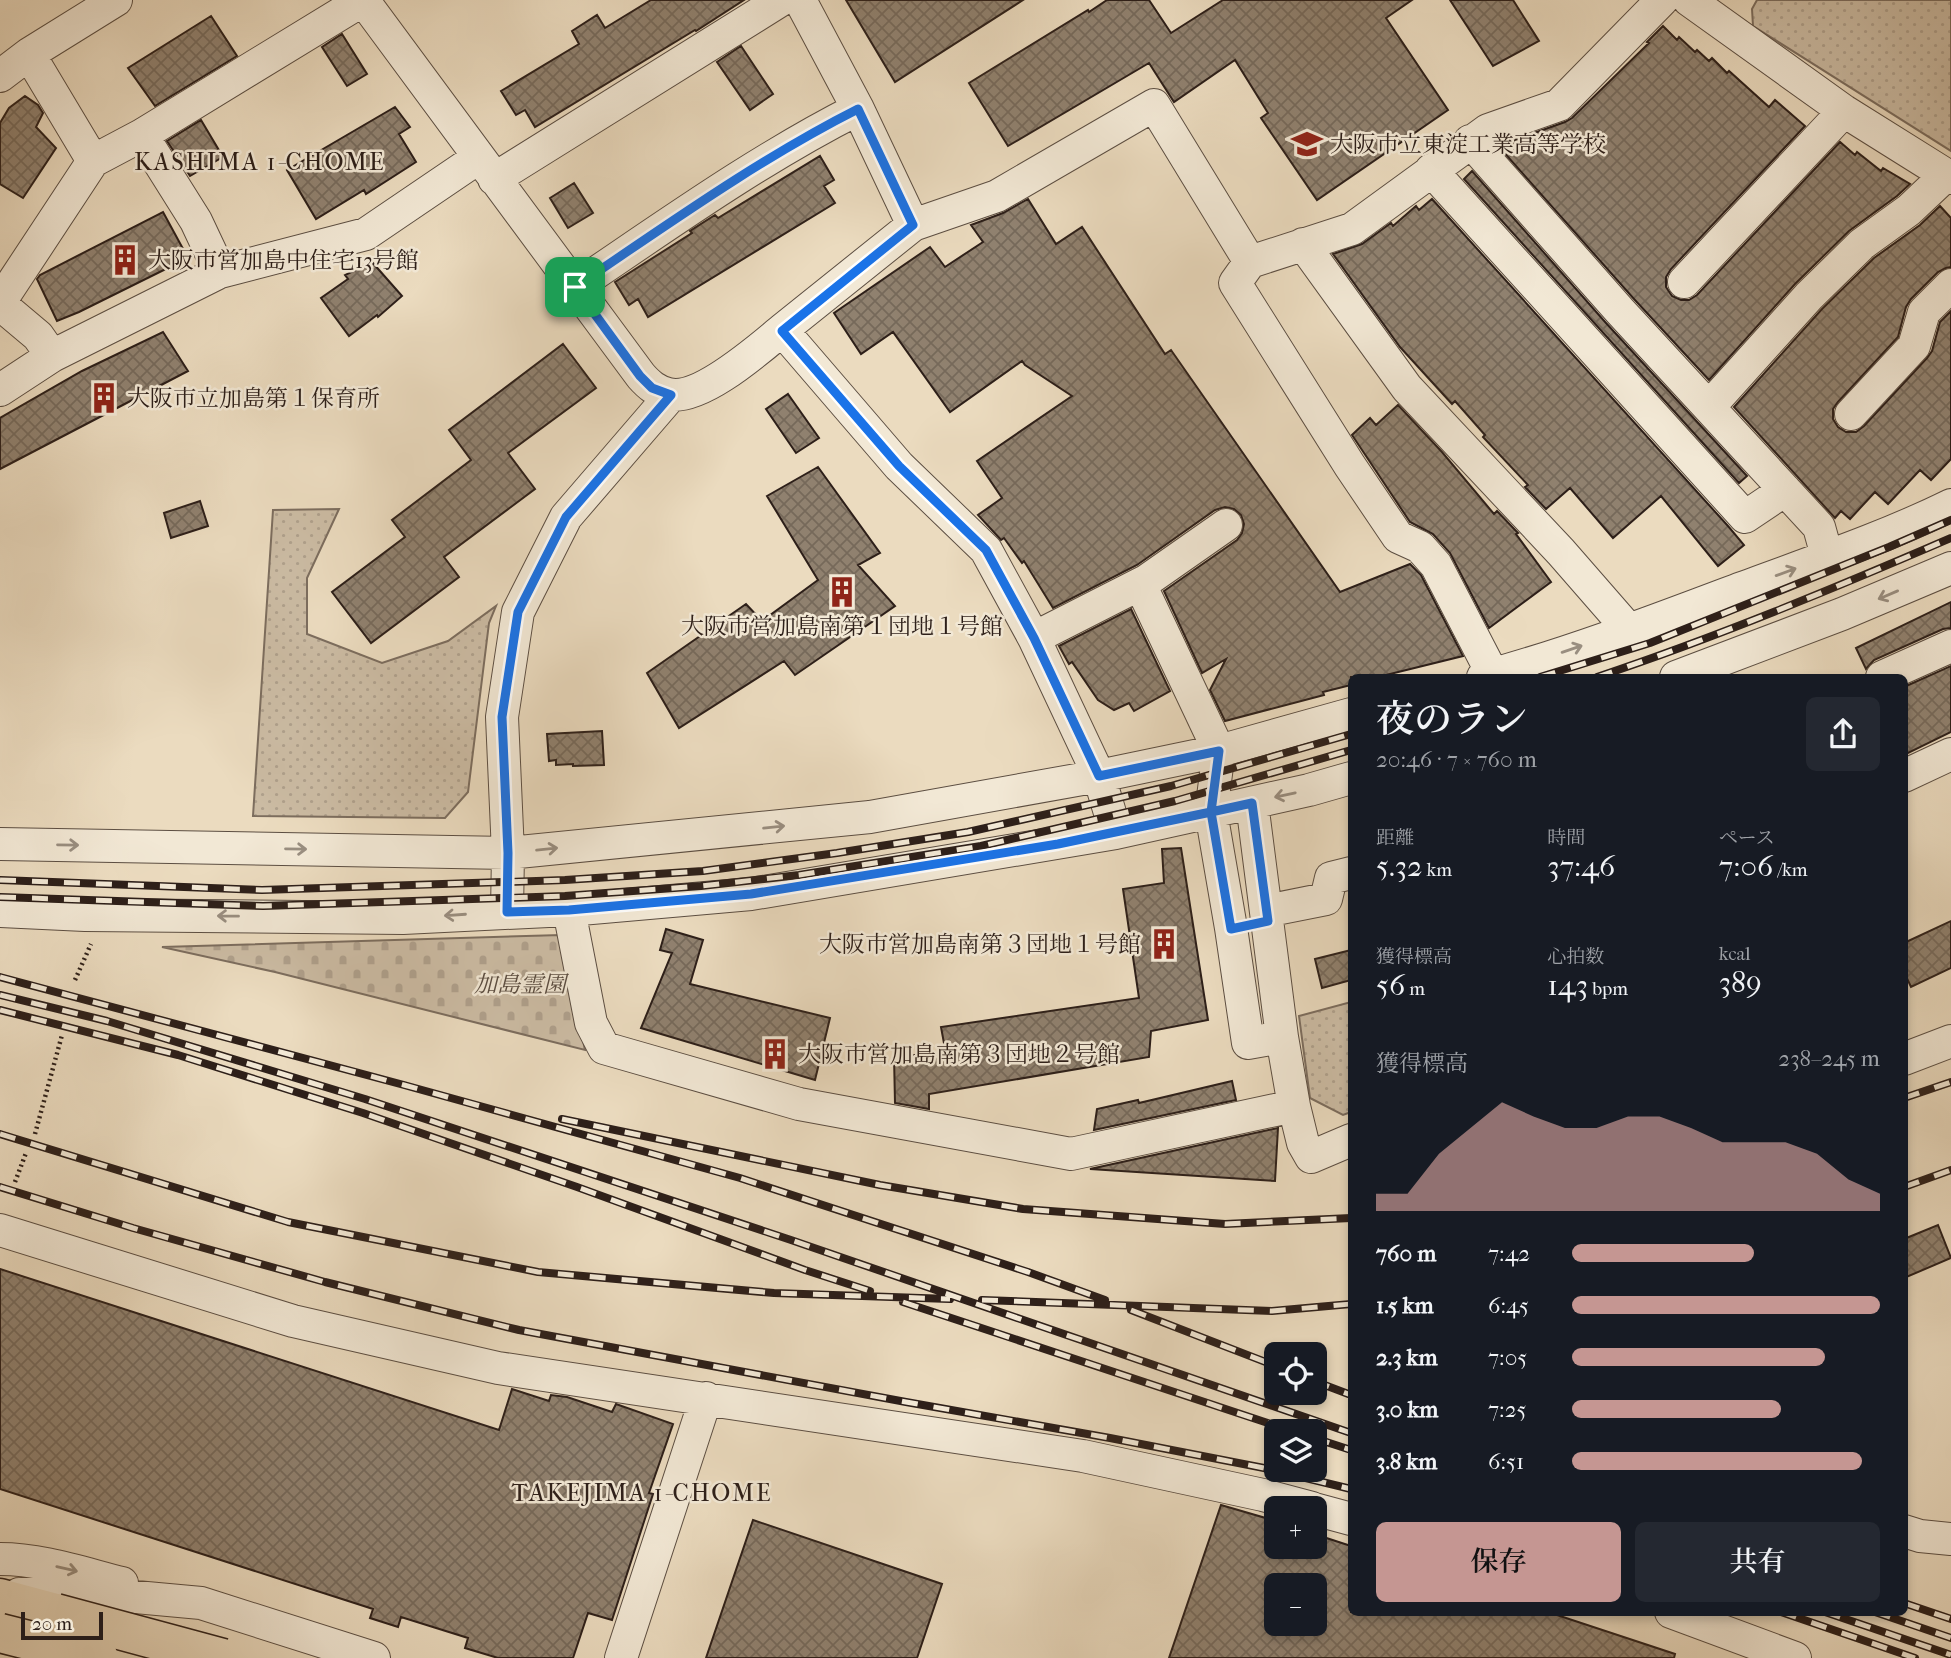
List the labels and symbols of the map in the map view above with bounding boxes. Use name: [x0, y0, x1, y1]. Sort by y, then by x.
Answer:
school or university icon: 大阪市立東淀工業高等学校: [1290, 127, 1324, 161]
place label: 大阪市立東淀工業高等学校: [1330, 131, 1606, 158]
district label: KASHIMA 1-CHOME: [134, 148, 386, 176]
building icon: 大阪市営加島中住宅13号館: [108, 243, 142, 277]
place label: 大阪市営加島中住宅13号館: [148, 247, 419, 274]
pin: [545, 257, 605, 317]
building icon: 大阪市立加島第１保育所: [87, 381, 121, 415]
place label: 大阪市立加島第１保育所: [127, 385, 380, 412]
one-way arrow: [1774, 564, 1796, 577]
building icon: 大阪市営加島南第１団地１号館: [825, 575, 859, 609]
one-way arrow: [1878, 589, 1899, 602]
place label: 大阪市営加島南第１団地１号館: [681, 613, 1003, 640]
one-way arrow: [1561, 642, 1583, 655]
one-way arrow: [1274, 789, 1297, 803]
one-way arrow: [762, 820, 785, 833]
one-way arrow: [56, 838, 79, 852]
one-way arrow: [284, 842, 307, 856]
one-way arrow: [536, 842, 558, 855]
one-way arrow: [216, 909, 239, 923]
one-way arrow: [444, 909, 467, 922]
building icon: 大阪市営加島南第３団地１号館: [1147, 927, 1181, 961]
place label: 大阪市営加島南第３団地１号館: [819, 931, 1141, 958]
park label: 加島霊園: [474, 971, 570, 998]
building icon: 大阪市営加島南第３団地２号館: [758, 1037, 792, 1071]
place label: 大阪市営加島南第３団地２号館: [798, 1041, 1120, 1068]
district label: TAKEJIMA 1-CHOME: [511, 1479, 773, 1507]
one-way arrow: [55, 1563, 78, 1576]
scale bar: [21, 1609, 103, 1641]

